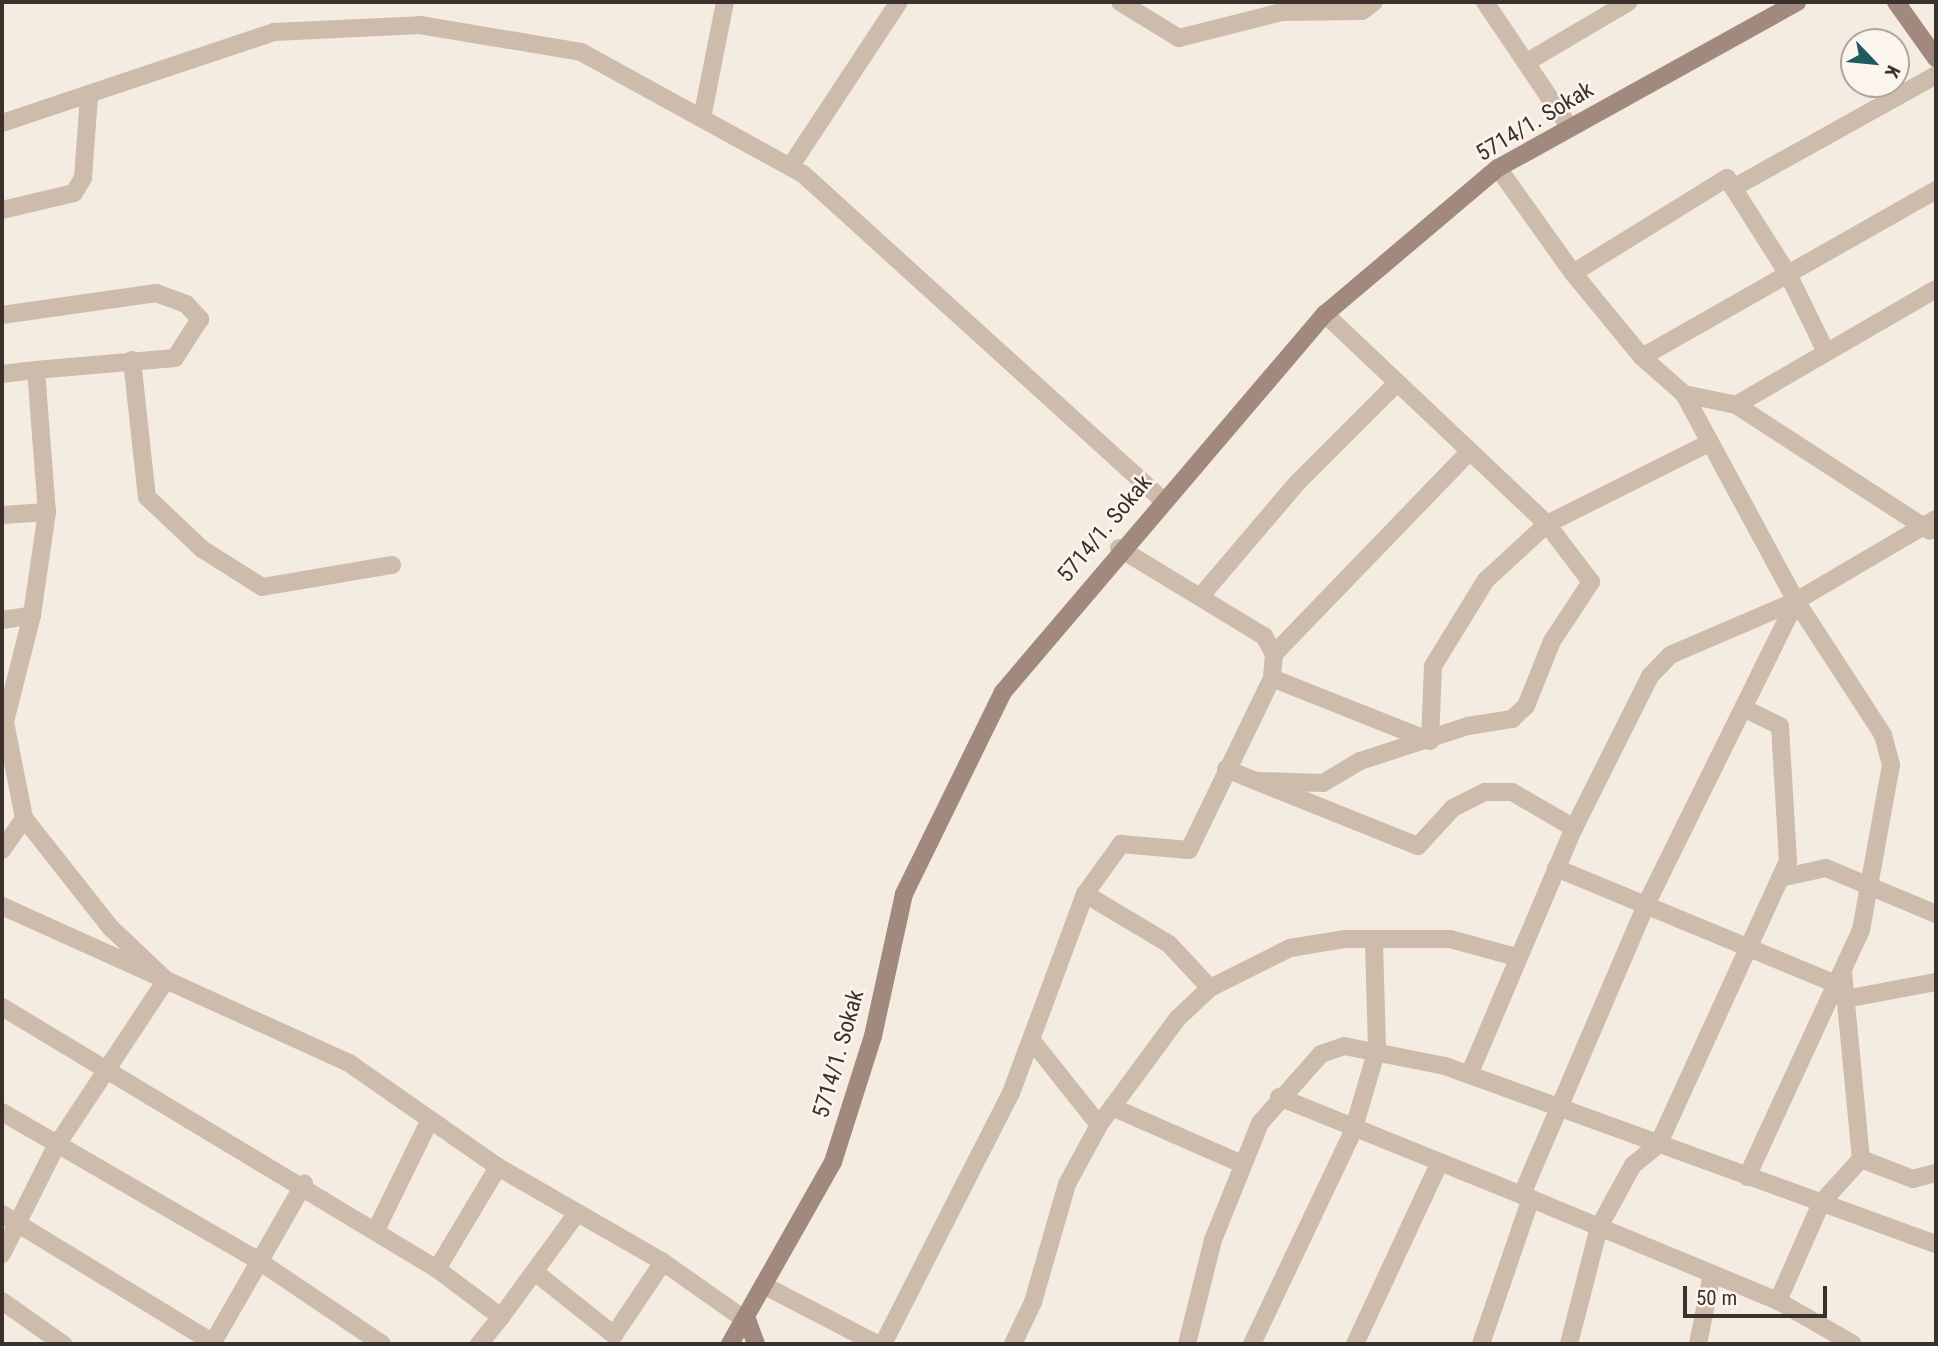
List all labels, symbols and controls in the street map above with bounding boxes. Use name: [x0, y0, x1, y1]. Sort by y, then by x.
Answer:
north arrow: [1840, 28, 1910, 98]
text: K: [1880, 62, 1905, 81]
street label: 5714/1. Sokak: [1471, 76, 1599, 168]
street label: 5714/1. Sokak: [1052, 470, 1158, 588]
street label: 5714/1. Sokak: [808, 987, 870, 1121]
scale bar: [1686, 1272, 1829, 1316]
text: 50 m: [1696, 1286, 1737, 1310]

